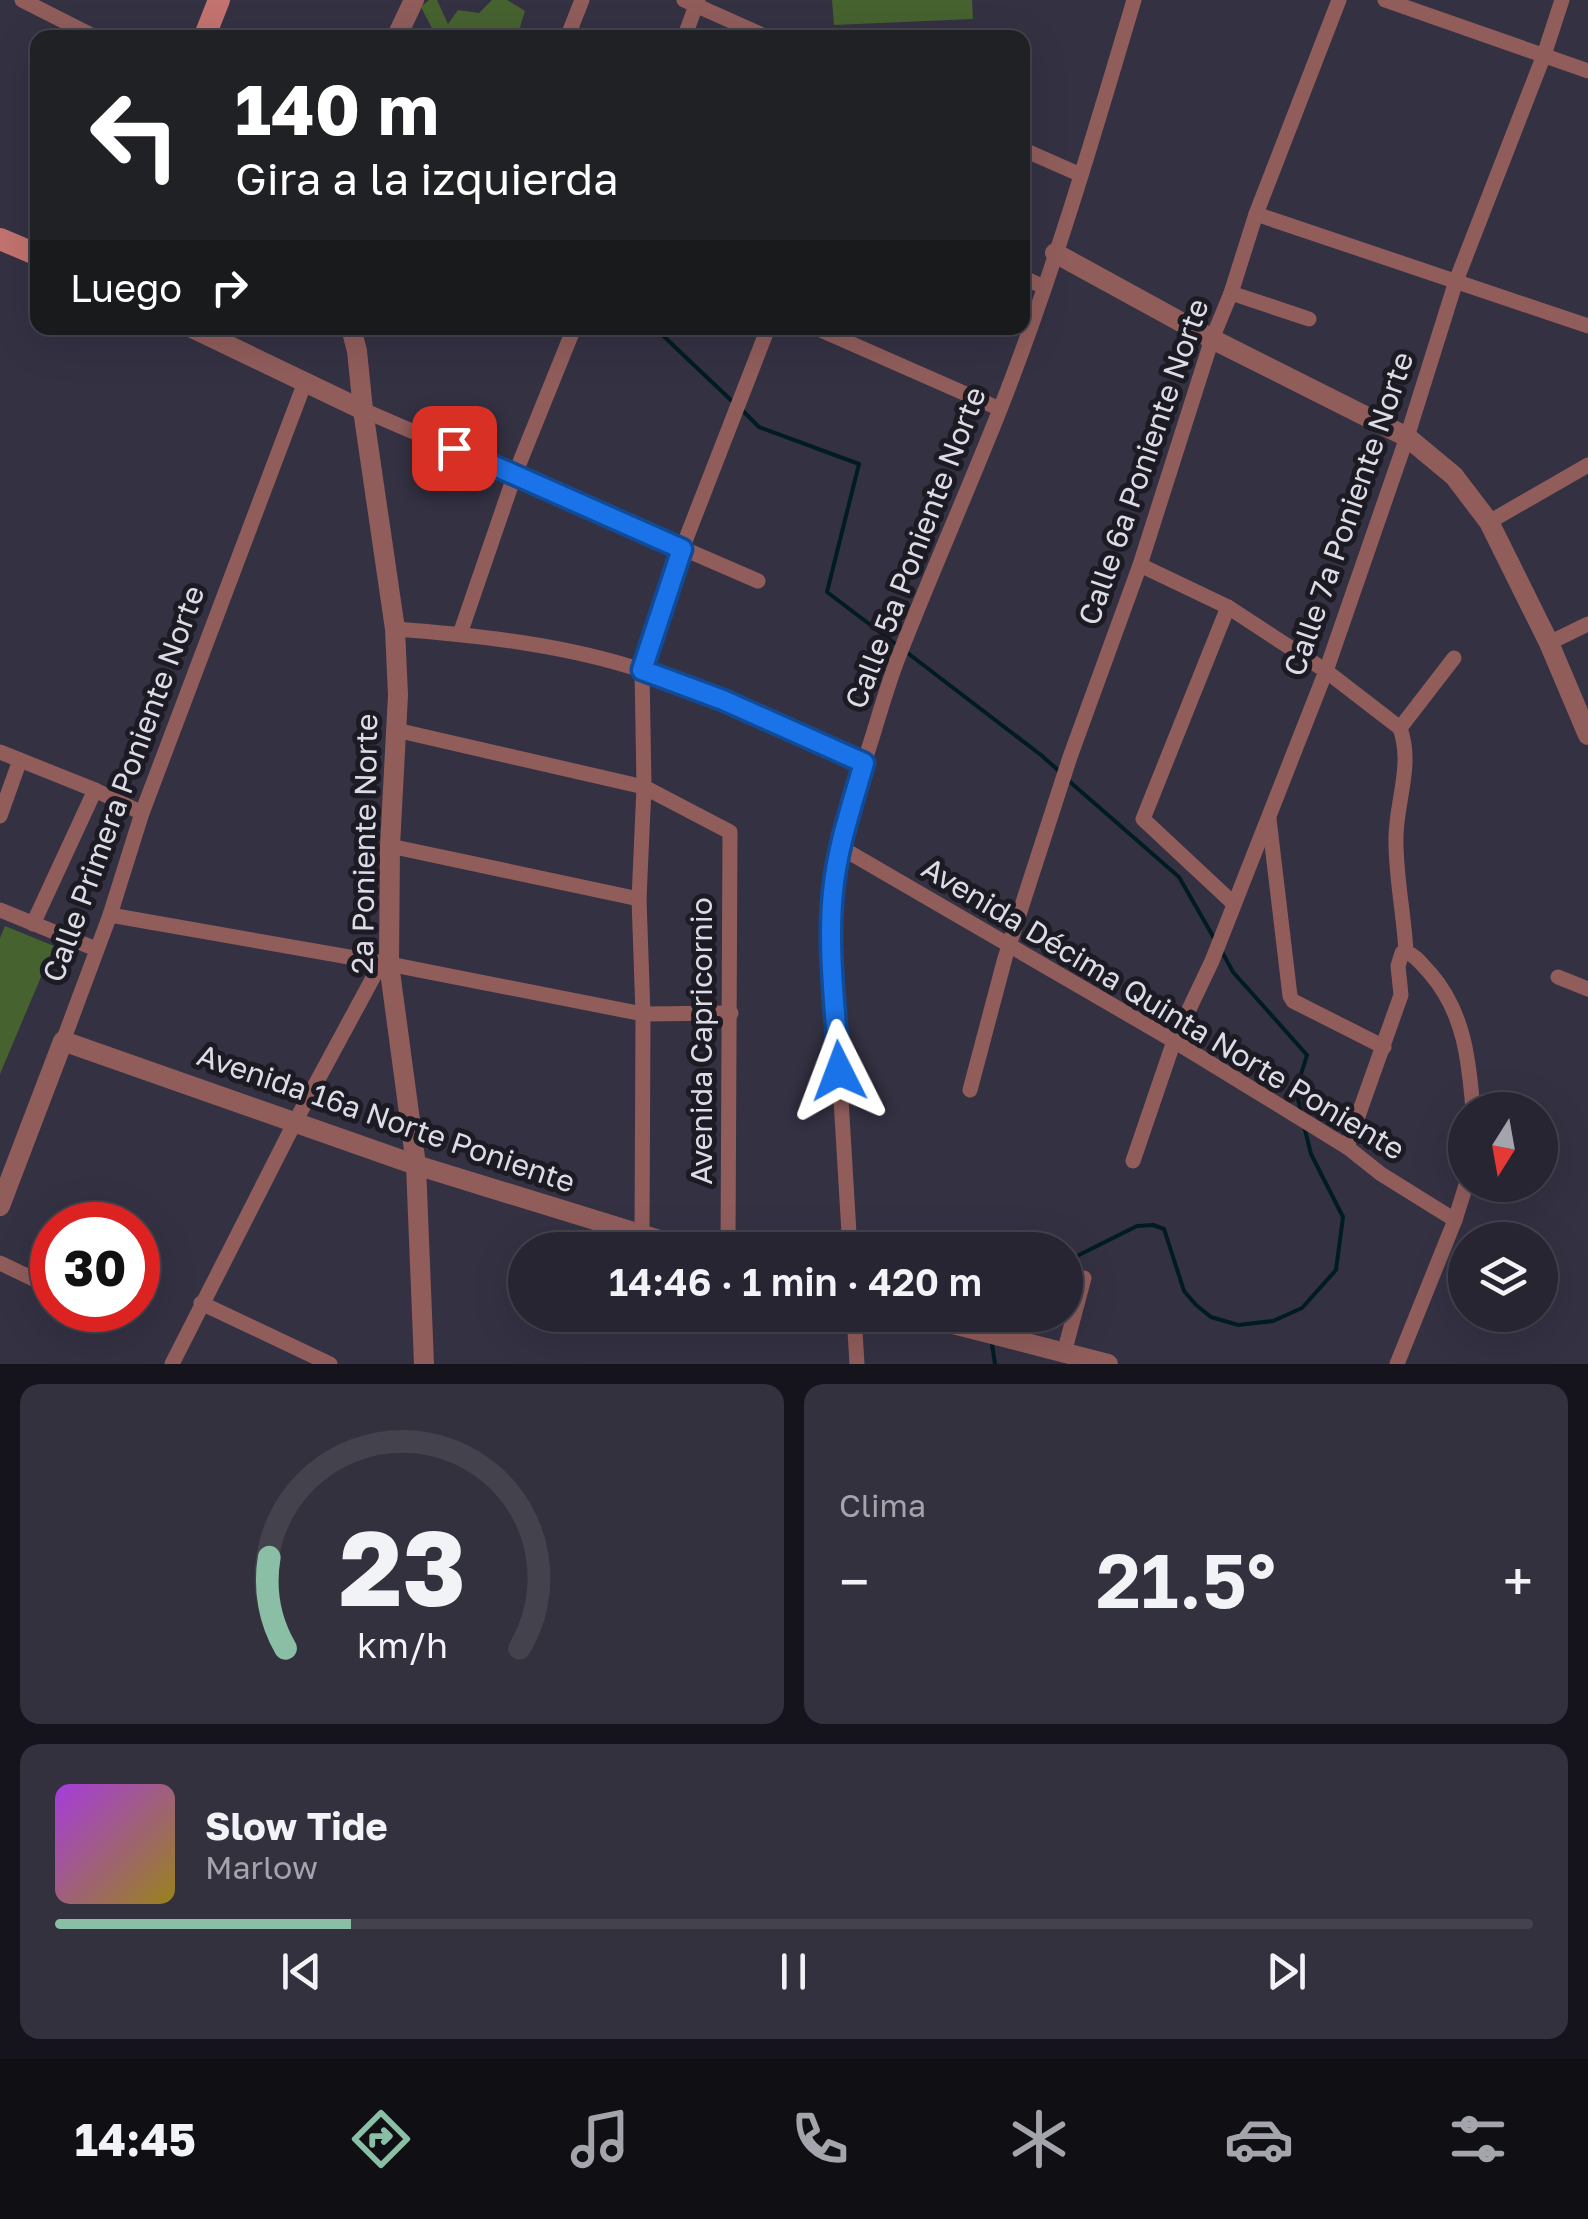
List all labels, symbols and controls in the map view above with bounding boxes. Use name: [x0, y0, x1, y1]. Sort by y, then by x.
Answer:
text: 140 m: [235, 66, 439, 150]
icon: left: [70, 70, 200, 200]
text: Gira a la izquierda: [235, 151, 619, 205]
icon: right: [202, 260, 257, 315]
text: Luego: [70, 265, 182, 310]
street label: Calle 6a Poniente Norte: [1070, 294, 1216, 629]
street label: Calle 7a Poniente Norte: [1276, 347, 1420, 680]
street label: Calle 5a Poniente Norte: [837, 382, 993, 714]
pin: [412, 406, 497, 491]
icon: arrive: [427, 421, 482, 476]
street label: Calle Primera Poniente Norte: [34, 581, 212, 987]
street label: 2a Poniente Norte: [344, 713, 384, 975]
street label: Avenida Décima Quinta Norte Poniente: [916, 849, 1411, 1167]
street label: Avenida Capricornio: [683, 897, 719, 1185]
position arrow: [787, 1019, 891, 1123]
street label: Avenida 16a Norte Poniente: [193, 1036, 580, 1200]
north arrow: [1448, 1092, 1558, 1202]
map controls: [1448, 1092, 1558, 1332]
speed limit sign: 30: [30, 1202, 160, 1332]
button: layers: [1448, 1222, 1558, 1332]
text: 14:46 · 1 min · 420 m: [609, 1259, 982, 1304]
text: Clima: [839, 1486, 926, 1524]
text: 23: [339, 1504, 465, 1629]
text: 21.5°: [1096, 1534, 1276, 1625]
text: −: [839, 1548, 869, 1614]
text: +: [1503, 1548, 1533, 1614]
text: km/h: [357, 1623, 447, 1666]
text: Slow Tide: [205, 1803, 388, 1848]
text: Marlow: [205, 1848, 318, 1886]
icon: previous: [274, 1944, 329, 1999]
icon: pause: [766, 1944, 821, 1999]
icon: next: [1259, 1944, 1314, 1999]
icon: directions: [346, 2104, 416, 2174]
icon: music: [565, 2104, 635, 2174]
icon: phone: [785, 2104, 855, 2174]
icon: climate: [1004, 2104, 1074, 2174]
icon: car: [1224, 2104, 1294, 2174]
icon: filters: [1443, 2104, 1513, 2174]
text: 14:45: [75, 2112, 196, 2166]

